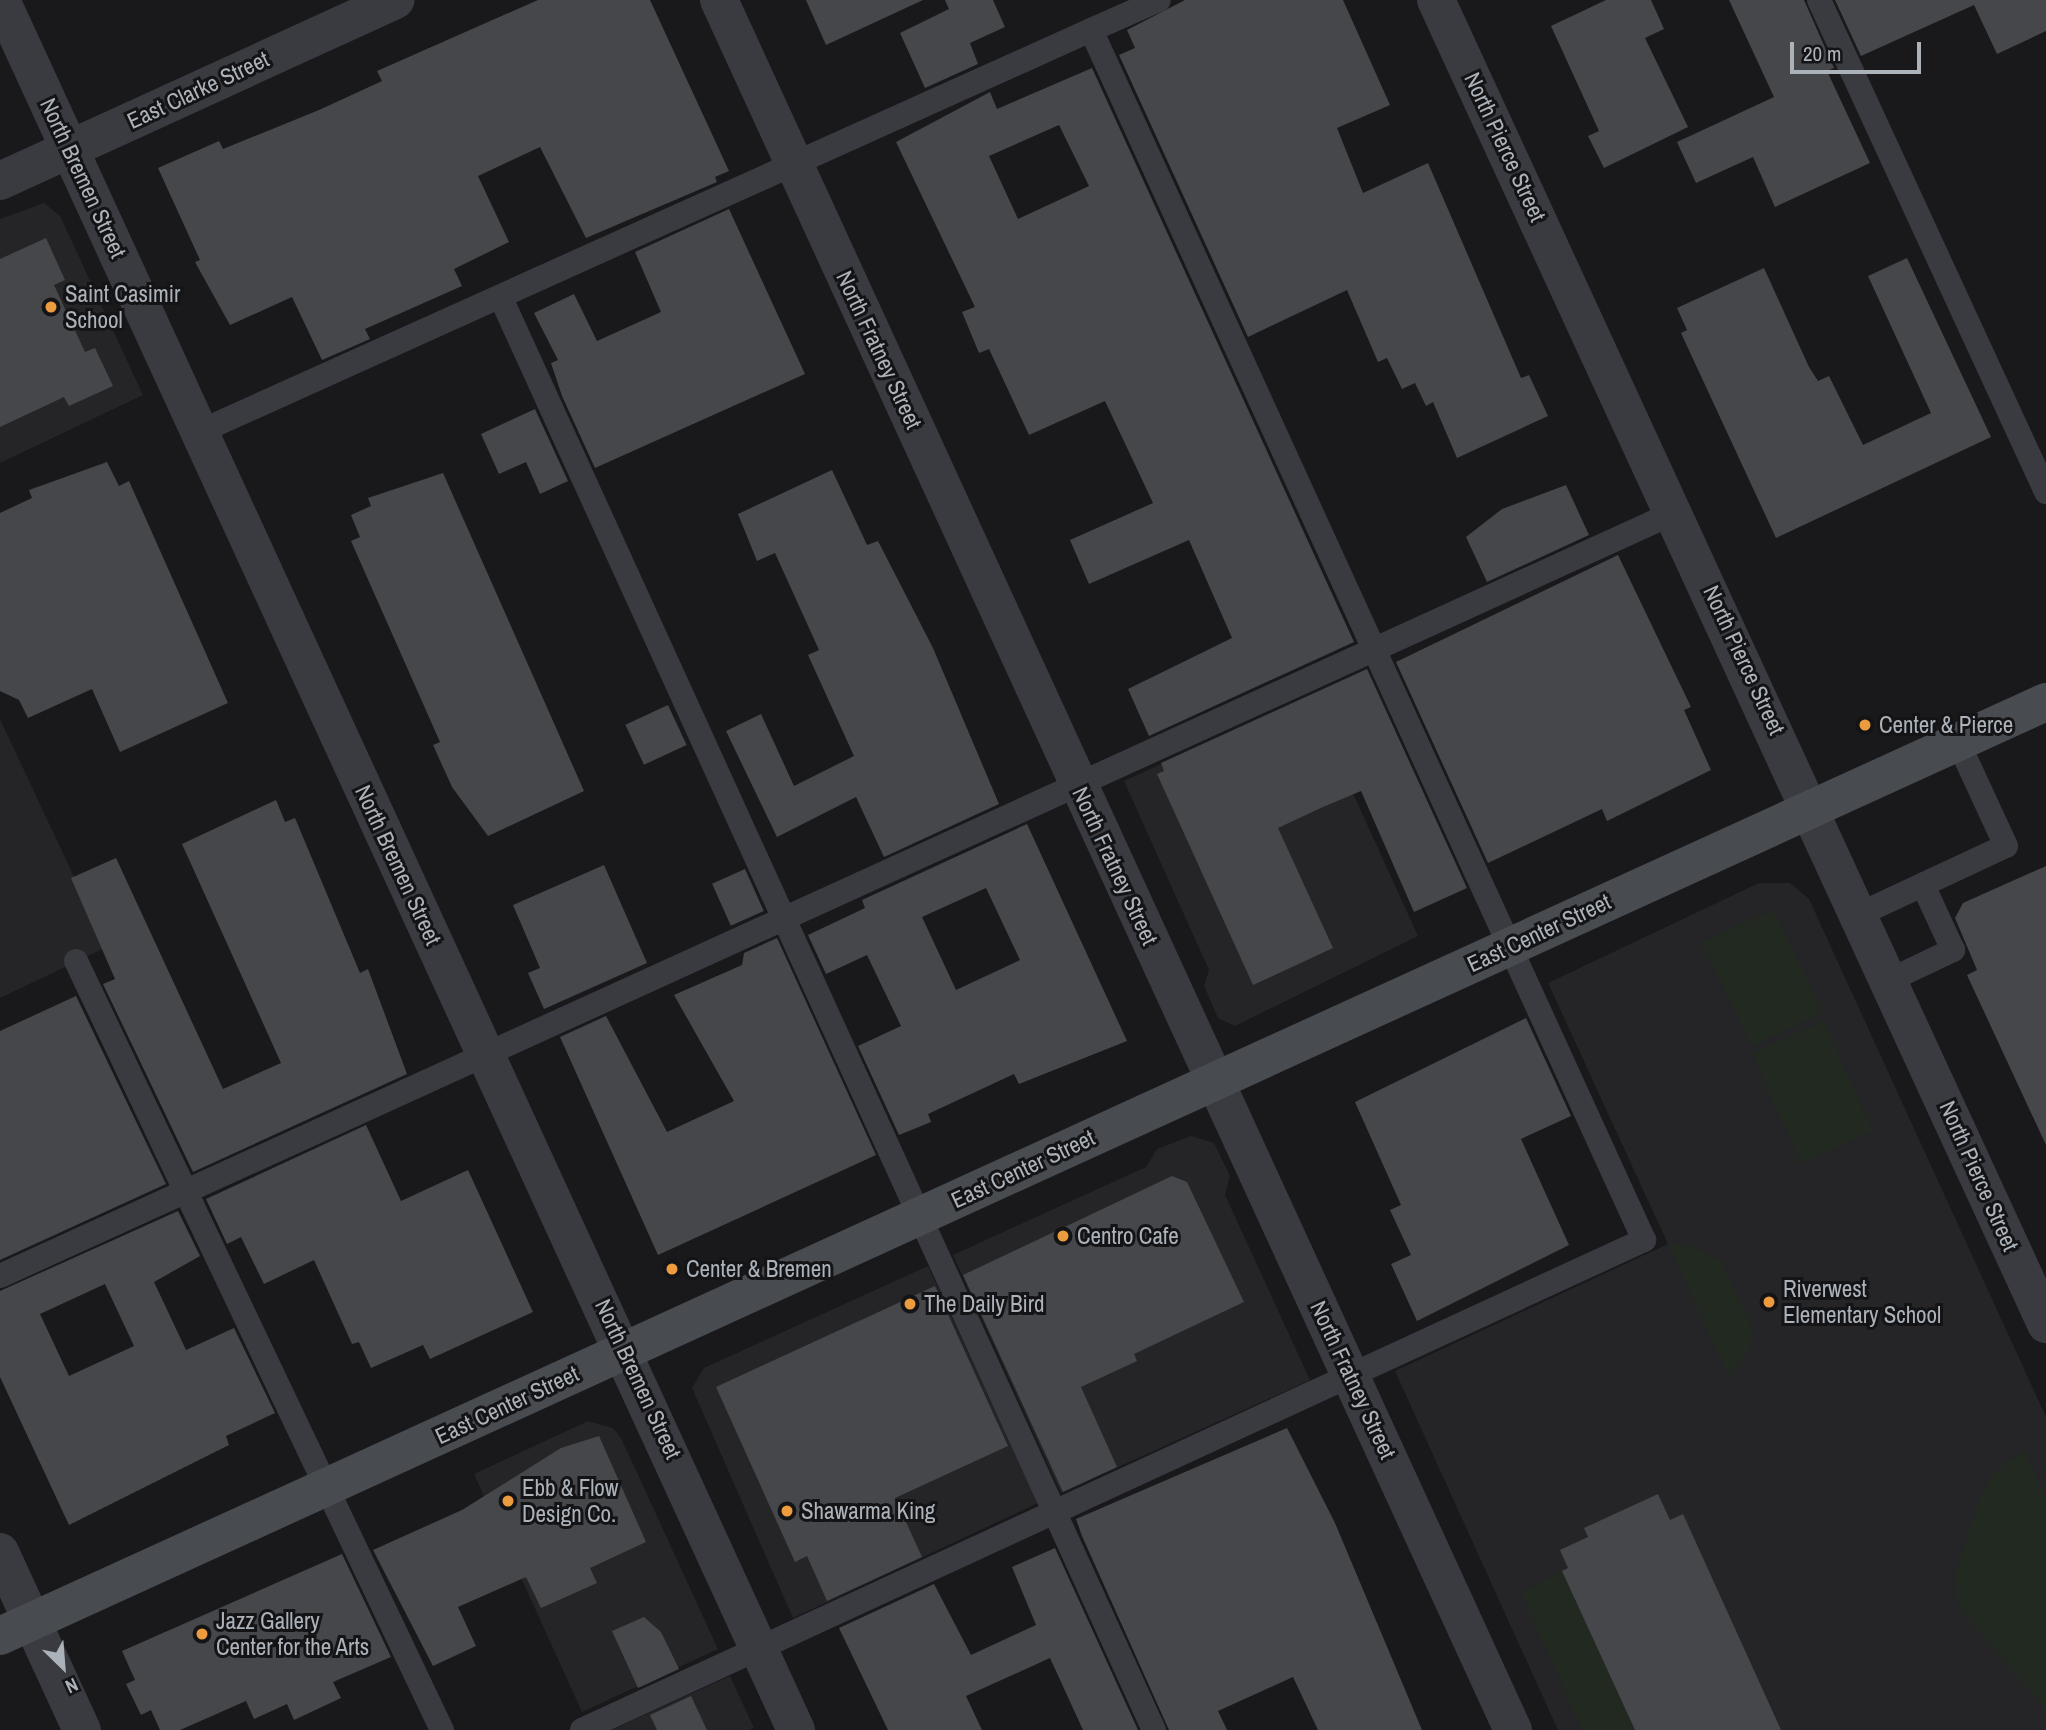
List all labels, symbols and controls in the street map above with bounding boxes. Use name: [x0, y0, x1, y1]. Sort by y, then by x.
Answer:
scale bar: [1794, 28, 1925, 72]
text: 20 m: [1803, 39, 1841, 68]
street label: East Clarke Street: [123, 45, 273, 135]
street label: North Pierce Street: [1458, 68, 1552, 226]
street label: North Bremen Street: [34, 94, 132, 262]
street label: North Fratney Street: [830, 267, 928, 433]
place label: Saint Casimir School: [65, 280, 180, 334]
marker: Saint Casimir School: [43, 299, 59, 315]
street label: North Pierce Street: [1697, 581, 1791, 739]
place label: Center & Pierce: [1879, 711, 2013, 739]
marker: Center & Pierce: [1857, 717, 1873, 733]
street label: North Bremen Street: [349, 781, 447, 949]
street label: North Fratney Street: [1066, 783, 1164, 949]
street label: East Center Street: [1463, 888, 1615, 978]
street label: North Pierce Street: [1934, 1097, 2024, 1255]
street label: East Center Street: [947, 1124, 1099, 1214]
place label: Centro Cafe: [1077, 1222, 1179, 1250]
marker: Centro Cafe: [1055, 1228, 1071, 1244]
place label: Center & Bremen: [686, 1255, 832, 1283]
marker: Center & Bremen: [664, 1261, 680, 1277]
place label: Riverwest Elementary School: [1783, 1275, 1941, 1329]
place label: The Daily Bird: [924, 1290, 1045, 1318]
marker: Riverwest Elementary School: [1761, 1294, 1777, 1310]
street label: North Bremen Street: [589, 1295, 687, 1463]
marker: The Daily Bird: [902, 1296, 918, 1312]
street label: North Fratney Street: [1304, 1297, 1402, 1463]
street label: East Center Street: [431, 1360, 583, 1450]
place label: Ebb & Flow Design Co.: [522, 1474, 618, 1528]
marker: Ebb & Flow Design Co.: [500, 1493, 516, 1509]
place label: Shawarma King: [801, 1497, 935, 1525]
marker: Shawarma King: [779, 1503, 795, 1519]
place label: Jazz Gallery Center for the Arts: [216, 1607, 370, 1661]
marker: Jazz Gallery Center for the Arts: [194, 1626, 210, 1642]
north arrow: [28, 1632, 98, 1702]
text: N: [61, 1672, 82, 1700]

